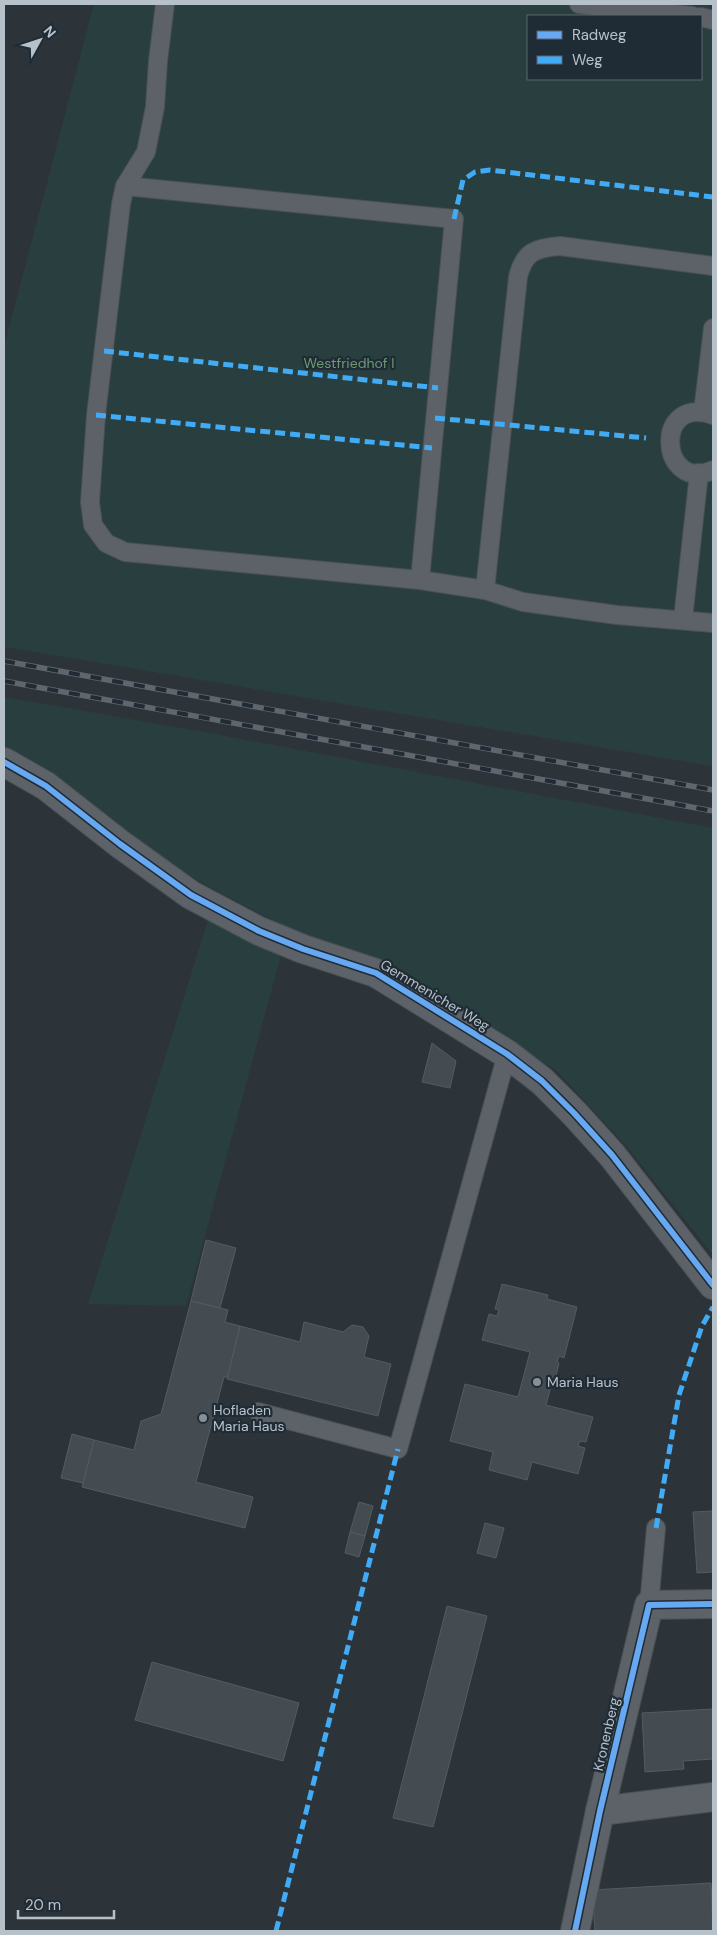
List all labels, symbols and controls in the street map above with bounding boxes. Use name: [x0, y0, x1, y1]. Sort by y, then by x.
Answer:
north arrow: [15, 15, 65, 65]
legend: [527, 15, 702, 80]
text: N: [40, 22, 60, 41]
text: Radweg: [572, 25, 626, 45]
text: Weg: [572, 50, 603, 70]
park label: Westfriedhof I: [303, 354, 395, 372]
street label: Gemmenicher Weg: [377, 955, 493, 1035]
place label: Maria Haus: [547, 1373, 618, 1391]
marker: Maria Haus: [531, 1376, 543, 1388]
place label: Hofladen Maria Haus: [213, 1401, 284, 1435]
marker: Hofladen Maria Haus: [197, 1412, 209, 1424]
street label: Kronenberg: [589, 1695, 623, 1773]
scale bar: [18, 1888, 114, 1920]
text: 20 m: [25, 1895, 61, 1915]

